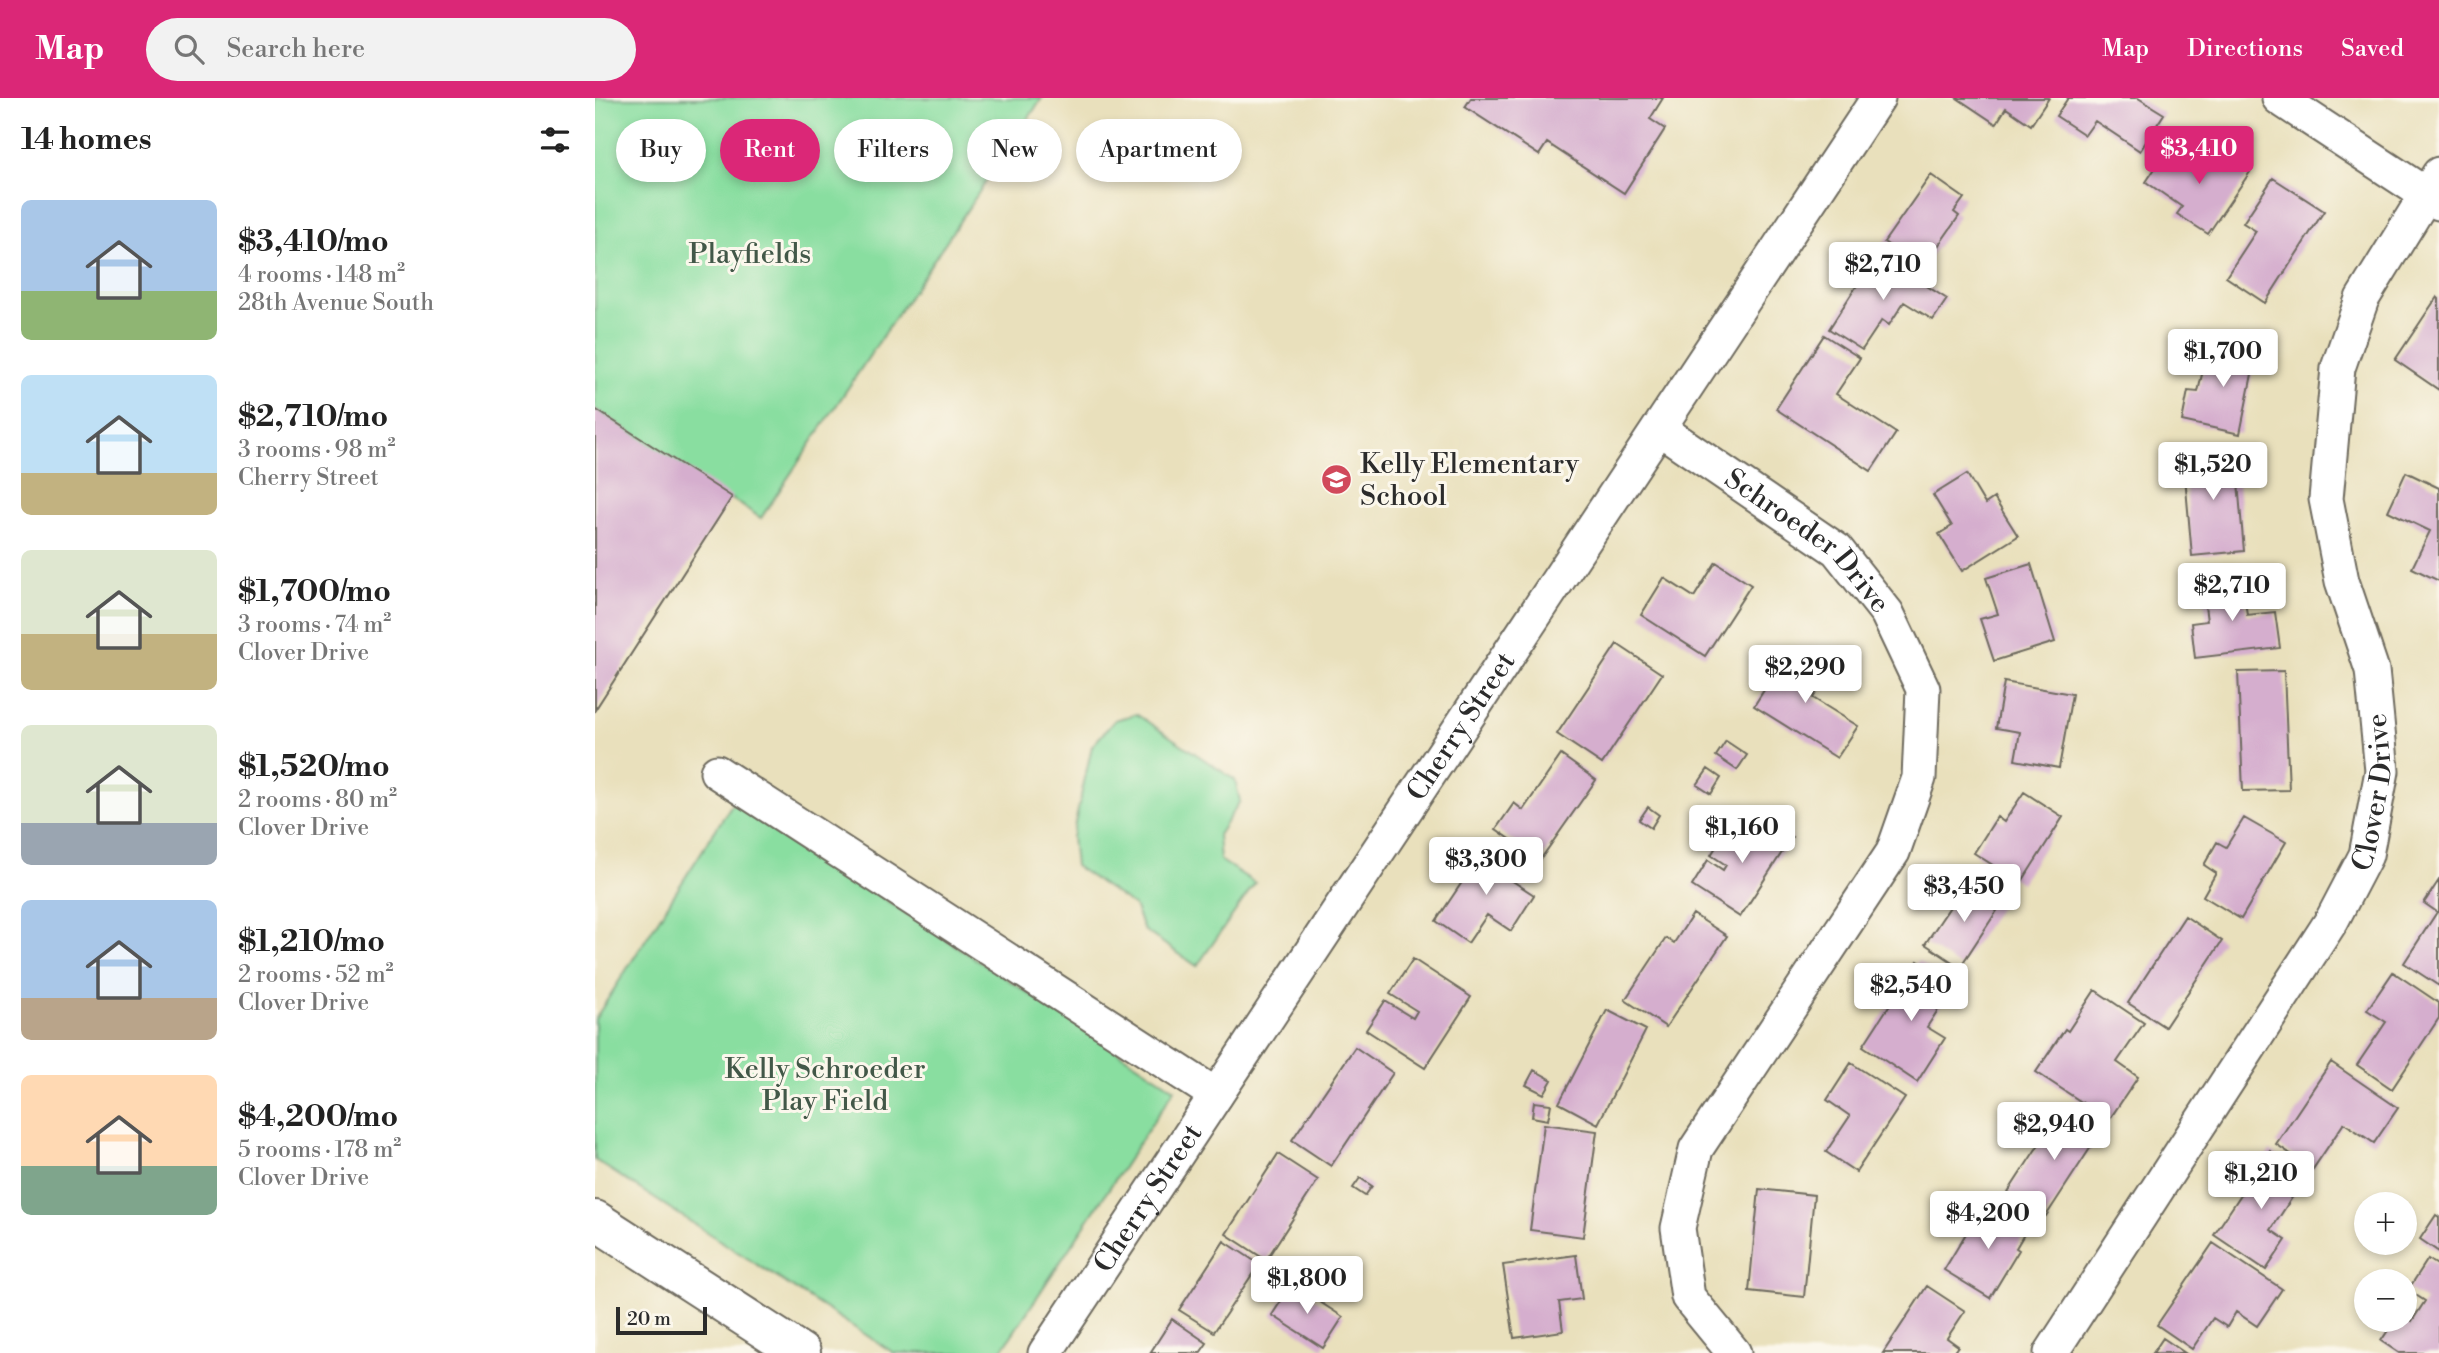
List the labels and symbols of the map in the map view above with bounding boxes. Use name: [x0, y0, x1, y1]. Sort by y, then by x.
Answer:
pin: $3,410: [2142, 126, 2256, 186]
park label: Playfields: [689, 237, 811, 272]
pin: $2,710: [1826, 242, 1940, 302]
pin: $1,700: [2166, 330, 2280, 389]
pin: $1,520: [2156, 442, 2270, 502]
place label: Kelly Elementary School: [1360, 447, 1579, 514]
street label: Schroeder Drive: [1718, 461, 1898, 620]
school or university icon: Kelly Elementary School: [1320, 463, 1354, 497]
pin: $2,710: [2175, 564, 2289, 623]
street label: Cherry Street: [1399, 645, 1523, 808]
pin: $2,290: [1748, 646, 1862, 705]
street label: Clover Drive: [2343, 712, 2401, 878]
pin: $1,160: [1685, 806, 1799, 865]
pin: $3,300: [1429, 838, 1543, 897]
pin: $3,450: [1907, 864, 2021, 924]
pin: $2,540: [1854, 964, 1968, 1023]
park label: Kelly Schroeder Play Field: [725, 1052, 925, 1119]
pin: $2,940: [1997, 1102, 2111, 1162]
street label: Cherry Street: [1086, 1117, 1210, 1279]
pin: $1,210: [2204, 1152, 2318, 1211]
pin: $4,200: [1931, 1192, 2045, 1251]
pin: $1,800: [1250, 1256, 1364, 1316]
scale bar: [616, 1304, 707, 1336]

